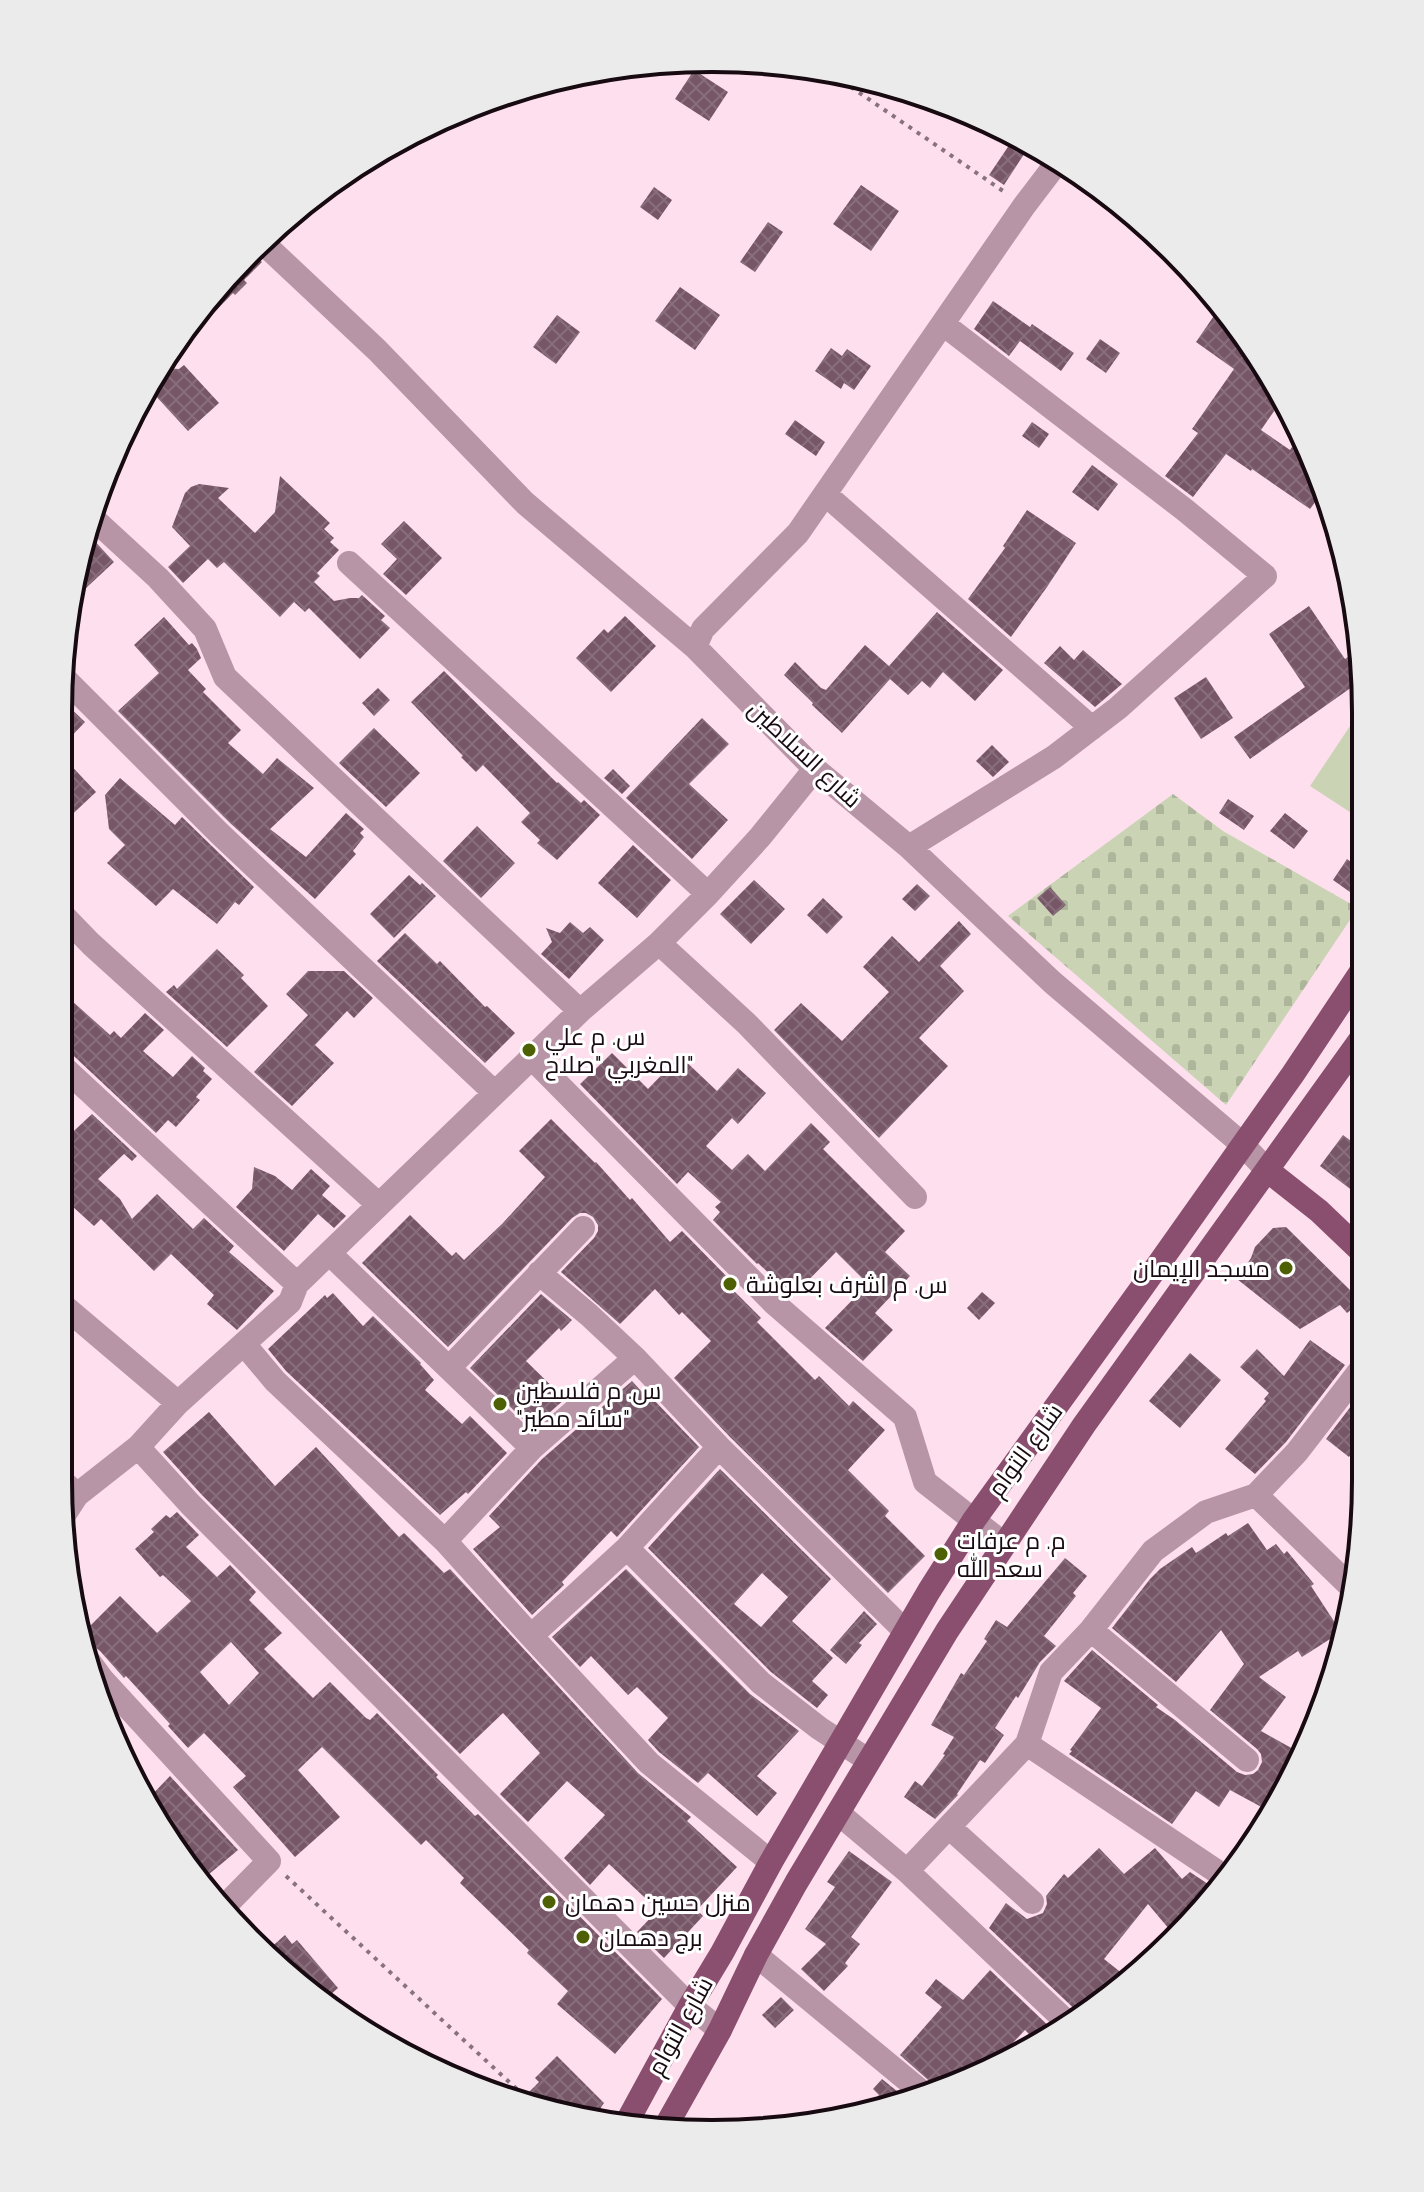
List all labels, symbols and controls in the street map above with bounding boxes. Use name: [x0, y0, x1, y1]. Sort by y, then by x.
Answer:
street label: شارع السلاطين: [741, 694, 868, 815]
place label: س. م علي المغربي "صلاح": [545, 1022, 694, 1084]
marker: س. م علي المغربي "صلاح": [520, 1041, 538, 1059]
place label: مسجد الإيمان: [1133, 1254, 1270, 1284]
marker: مسجد الإيمان: [1277, 1259, 1295, 1277]
place label: س. م اشرف بعلوشة: [746, 1270, 948, 1301]
marker: س. م اشرف بعلوشة: [721, 1275, 739, 1293]
place label: س. م فلسطين "سائد مطير": [516, 1376, 661, 1433]
marker: س. م فلسطين "سائد مطير": [491, 1395, 509, 1413]
street label: شارع التوام: [982, 1398, 1070, 1503]
place label: م. م عرفات سعد الله: [957, 1526, 1066, 1583]
marker: م. م عرفات سعد الله: [932, 1545, 950, 1563]
place label: منزل حسين دهمان: [565, 1888, 751, 1917]
marker: منزل حسين دهمان: [540, 1893, 558, 1911]
place label: برج دهمان: [599, 1923, 703, 1954]
marker: برج دهمان: [574, 1928, 592, 1946]
street label: شارع التوام: [641, 1972, 721, 2081]

